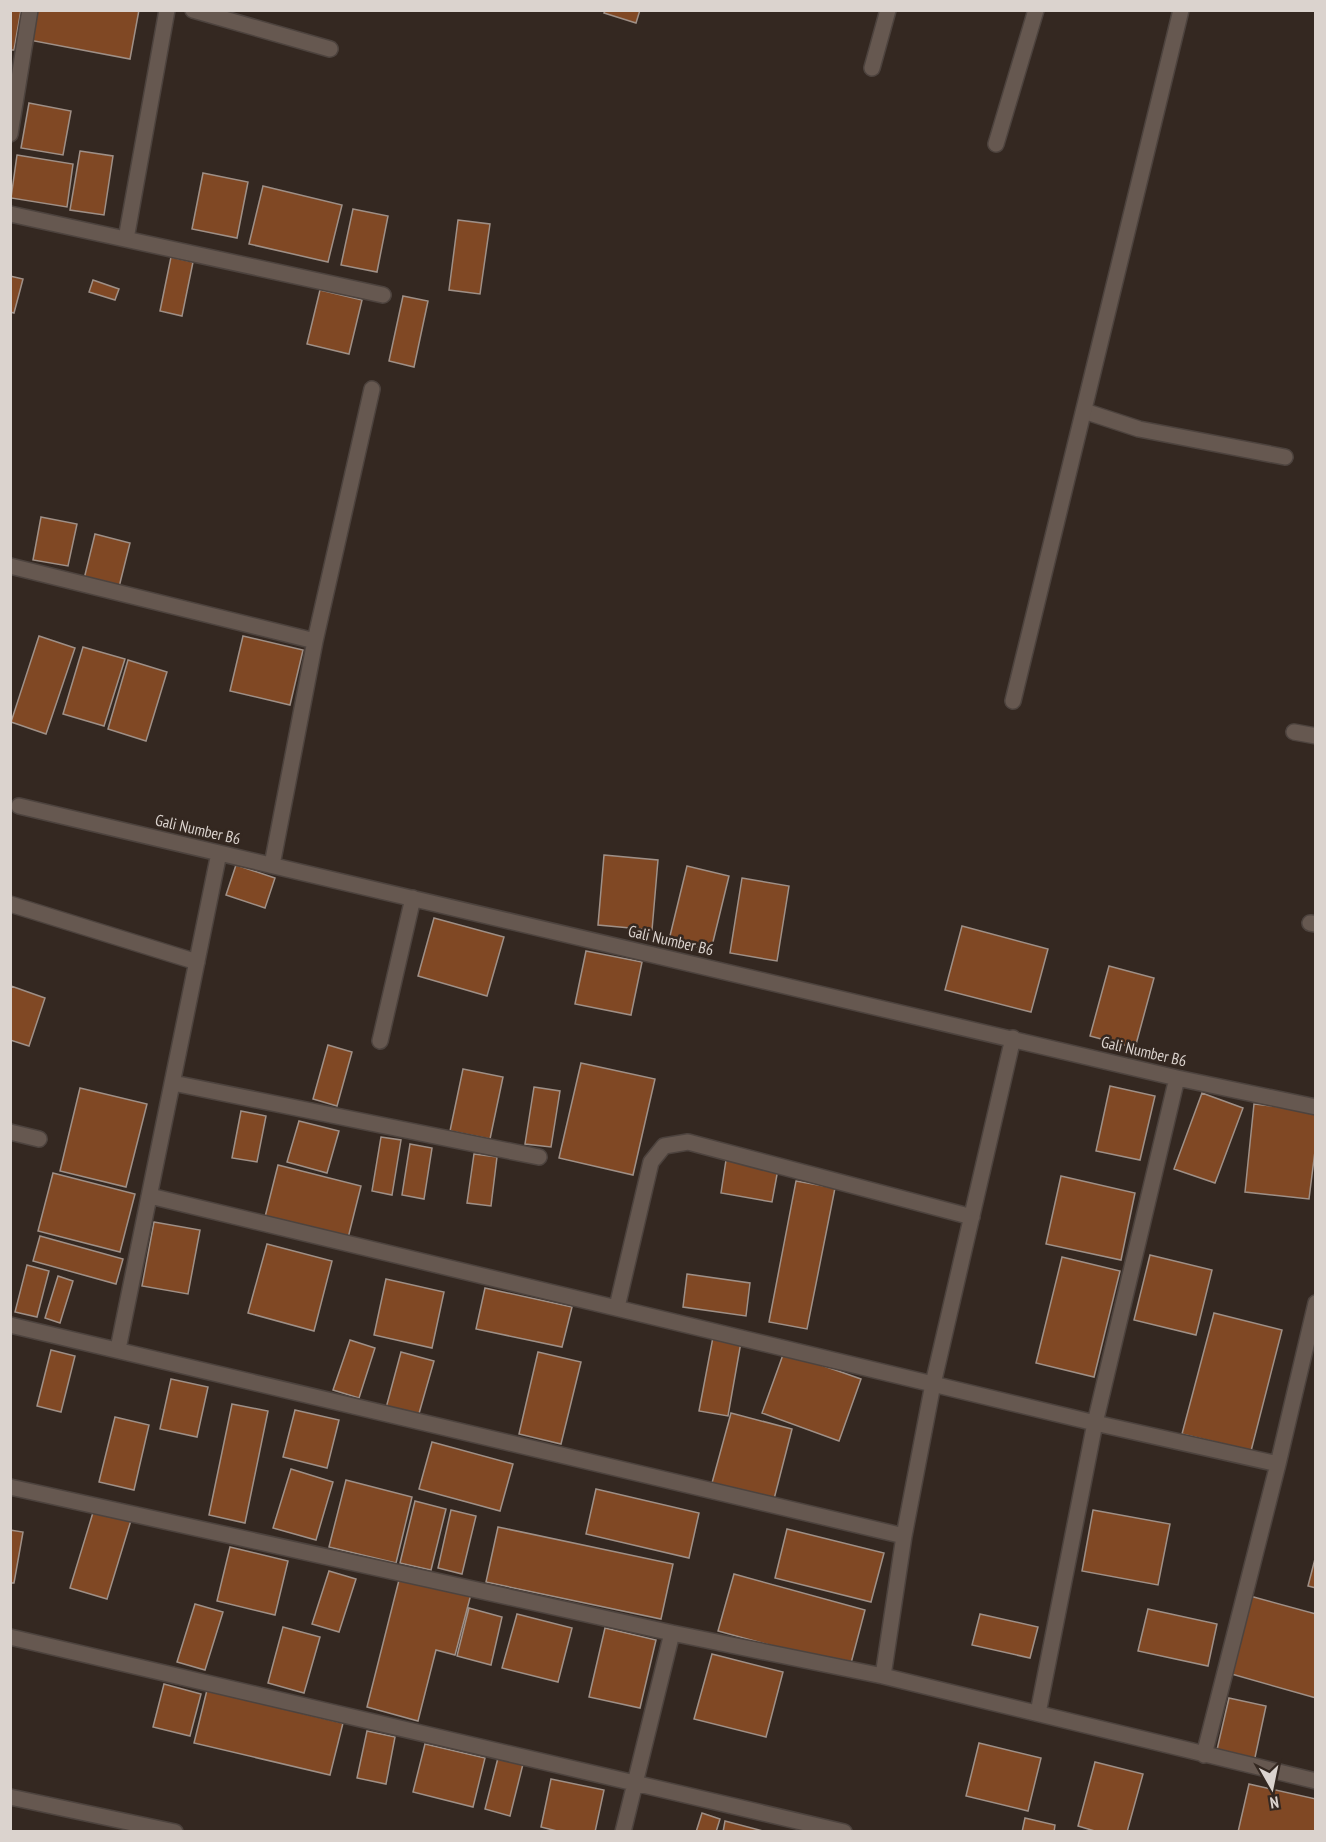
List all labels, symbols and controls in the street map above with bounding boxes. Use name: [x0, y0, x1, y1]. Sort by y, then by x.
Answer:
street label: Gali Number B6: [153, 809, 243, 849]
street label: Gali Number B6: [626, 920, 716, 960]
street label: Gali Number B6: [1099, 1031, 1189, 1071]
north arrow: [1242, 1758, 1302, 1818]
text: N: [1269, 1792, 1280, 1813]

